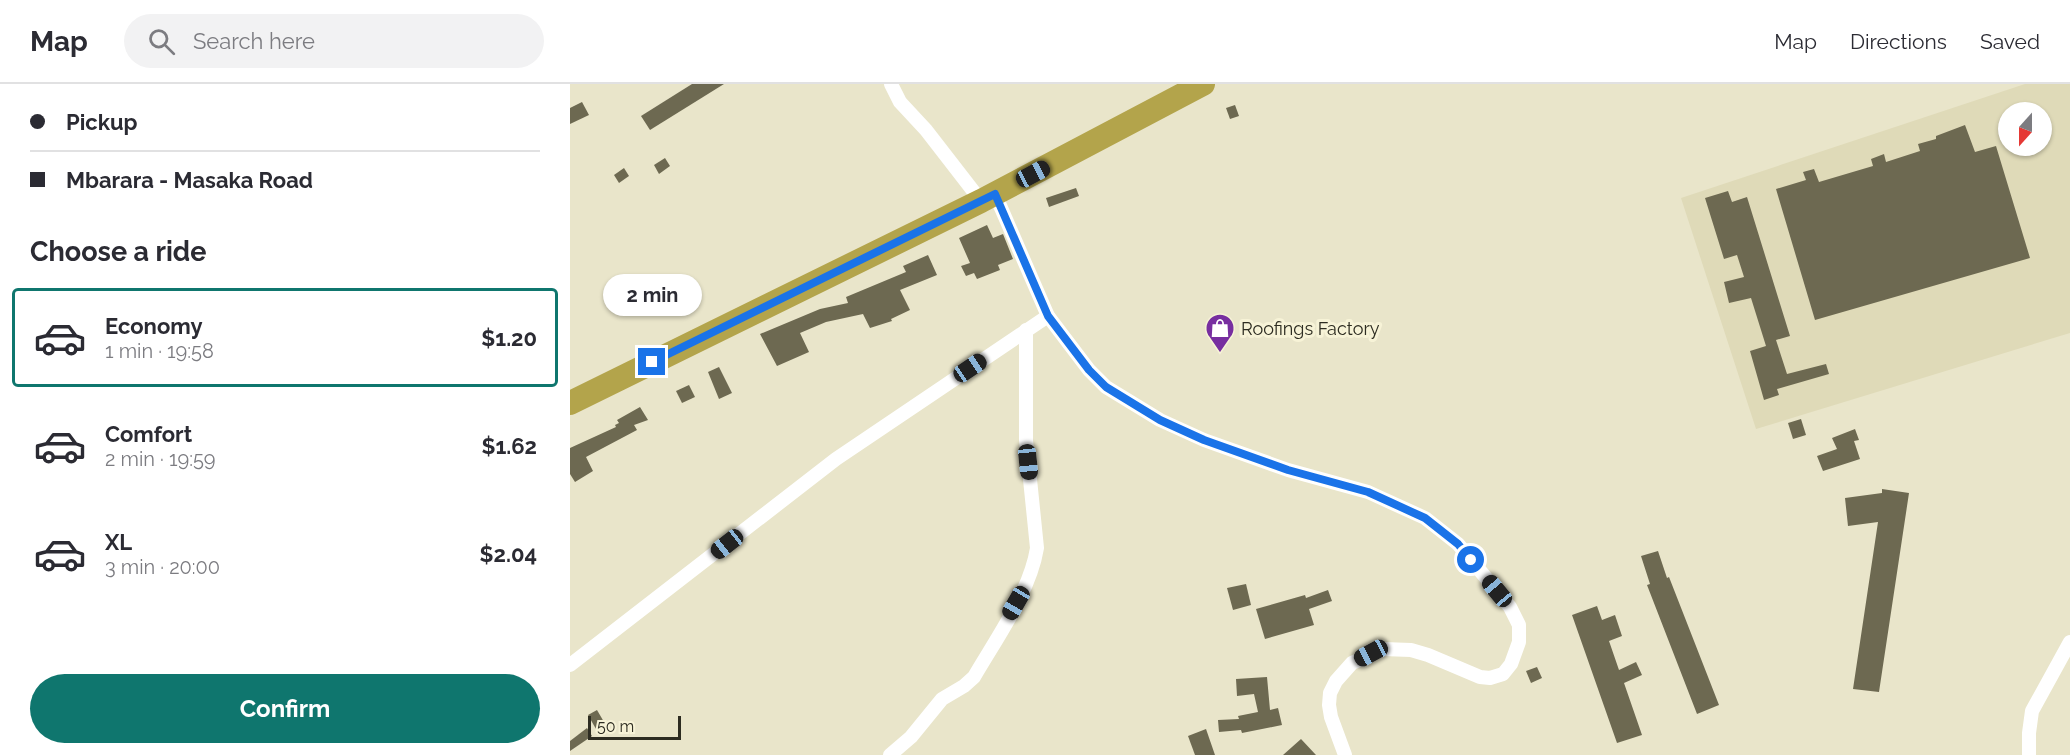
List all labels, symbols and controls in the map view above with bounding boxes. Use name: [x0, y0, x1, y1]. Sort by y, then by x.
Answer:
search box: [124, 14, 544, 68]
text: Map: [30, 25, 88, 58]
icon: search: [145, 25, 178, 58]
text: Search here: [193, 28, 315, 54]
text: Map: [1774, 29, 1817, 54]
text: Directions: [1850, 29, 1947, 54]
text: Saved: [1980, 29, 2040, 54]
north arrow: [1998, 102, 2052, 156]
map controls: [1998, 102, 2052, 156]
text: Pickup: [66, 109, 138, 135]
car: [1013, 158, 1053, 190]
text: Mbarara - Masaka Road: [66, 167, 313, 193]
text: Choose a ride: [30, 236, 206, 267]
callout: 2 min: [602, 275, 702, 317]
text: 2 min: [627, 283, 678, 307]
icon: car: [33, 311, 87, 365]
shop icon: Roofings Factory: [1204, 312, 1236, 354]
text: Economy: [105, 313, 203, 339]
place label: Roofings Factory: [1241, 318, 1380, 339]
text: $1.20: [481, 325, 537, 351]
text: 1 min · 19:58: [105, 339, 214, 363]
route end: [638, 348, 665, 375]
car: [950, 350, 990, 386]
icon: car: [33, 419, 87, 473]
text: Comfort: [105, 421, 192, 447]
text: $1.62: [481, 433, 537, 459]
car: [1017, 443, 1039, 481]
text: 2 min · 19:59: [105, 447, 216, 471]
car: [707, 526, 747, 562]
icon: car: [33, 527, 87, 581]
text: XL: [105, 529, 132, 555]
text: $2.04: [480, 541, 537, 567]
route start: [1457, 546, 1484, 573]
text: 3 min · 20:00: [105, 555, 220, 579]
car: [1479, 571, 1515, 611]
car: [999, 583, 1033, 623]
car: [1351, 637, 1391, 669]
button: Confirm: [30, 674, 540, 743]
scale bar: [588, 713, 681, 740]
text: 50 m: [597, 717, 634, 736]

